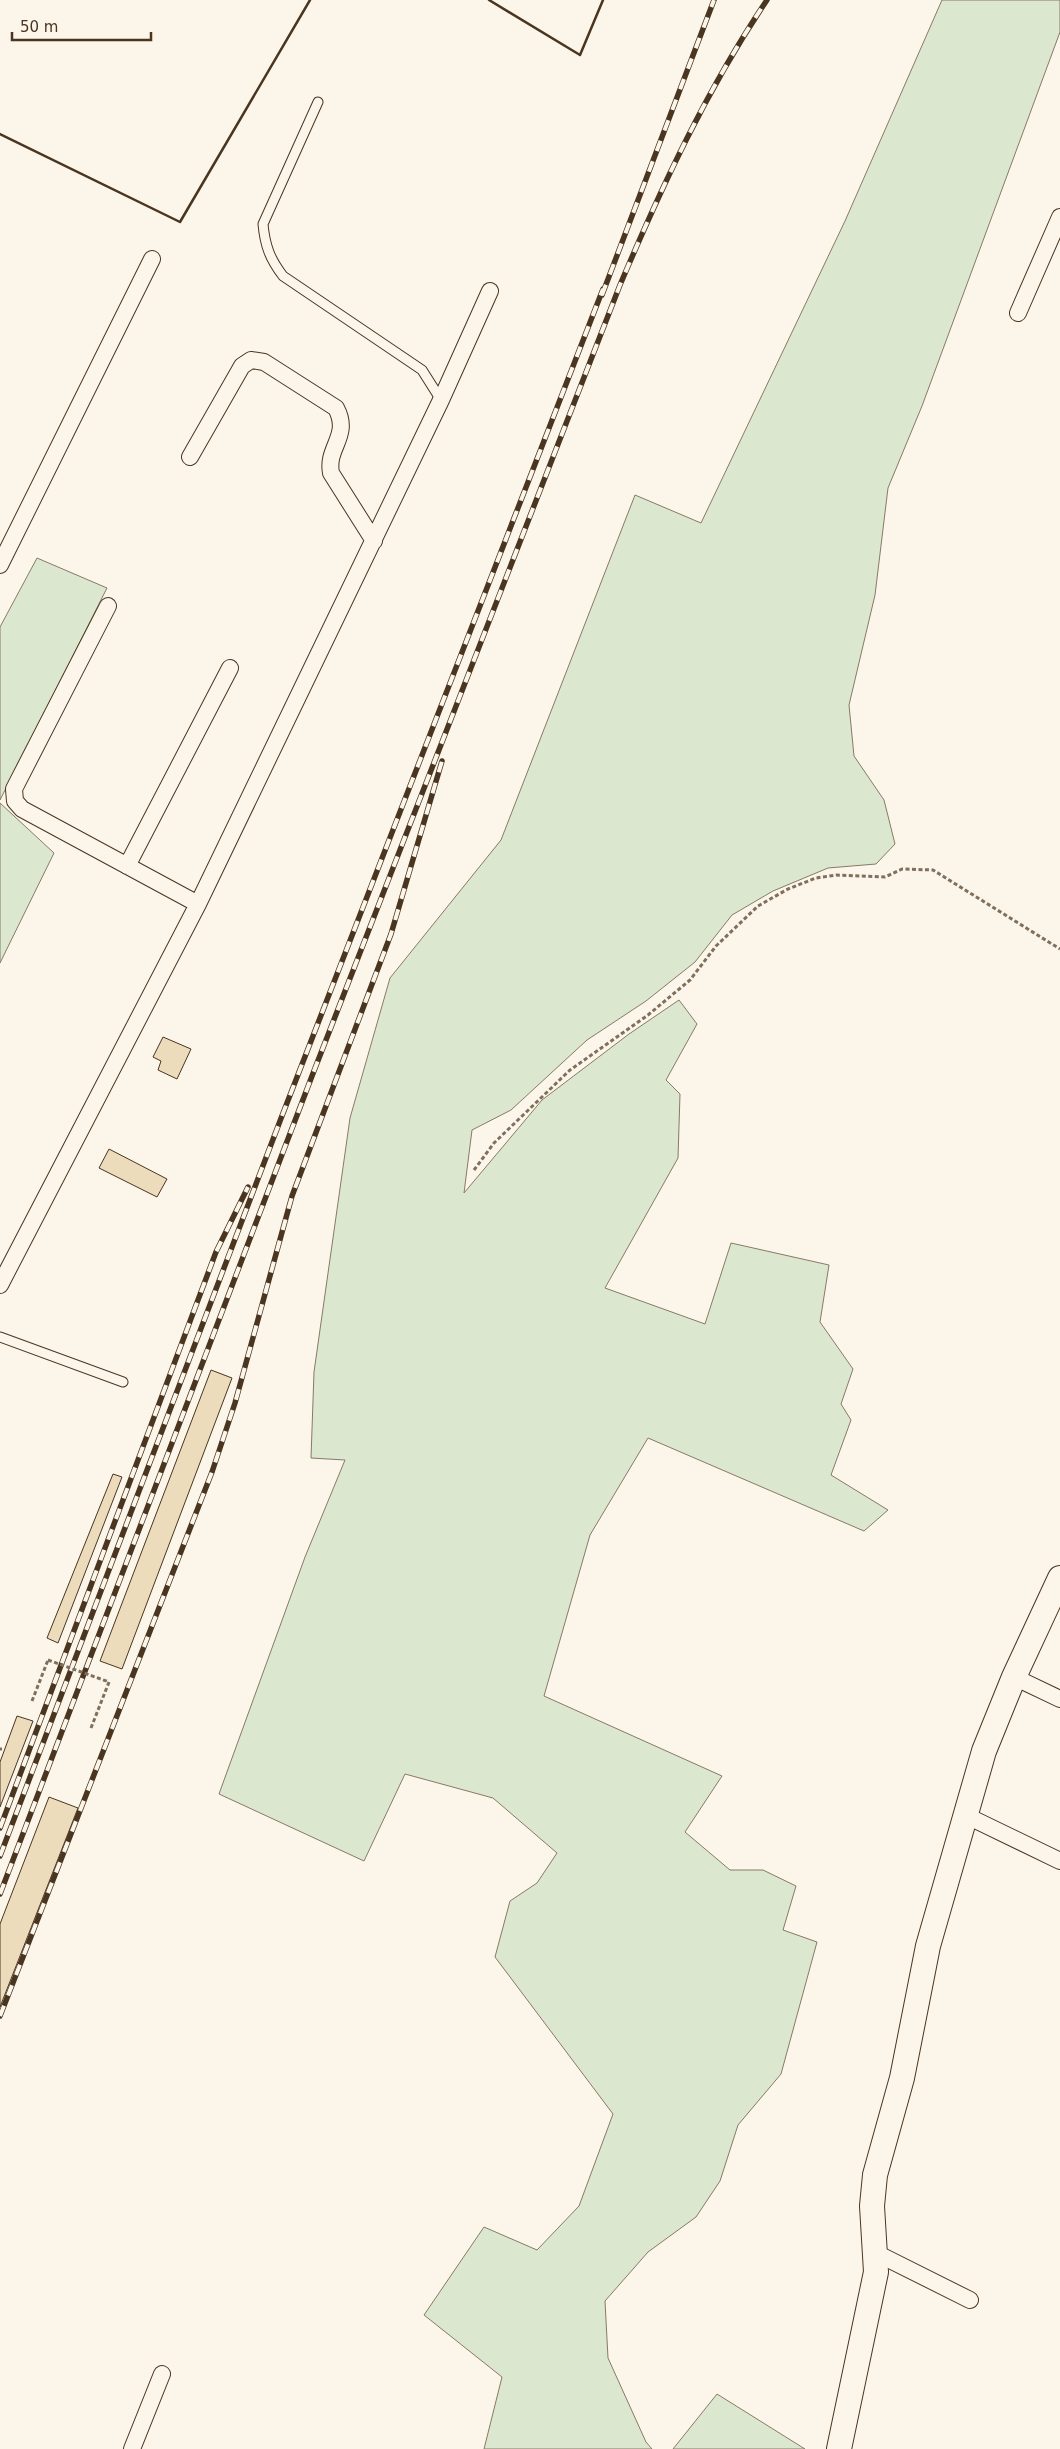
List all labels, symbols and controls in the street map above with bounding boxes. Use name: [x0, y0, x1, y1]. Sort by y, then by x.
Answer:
scale bar: [12, 10, 151, 42]
text: 50 m: [20, 18, 58, 36]

